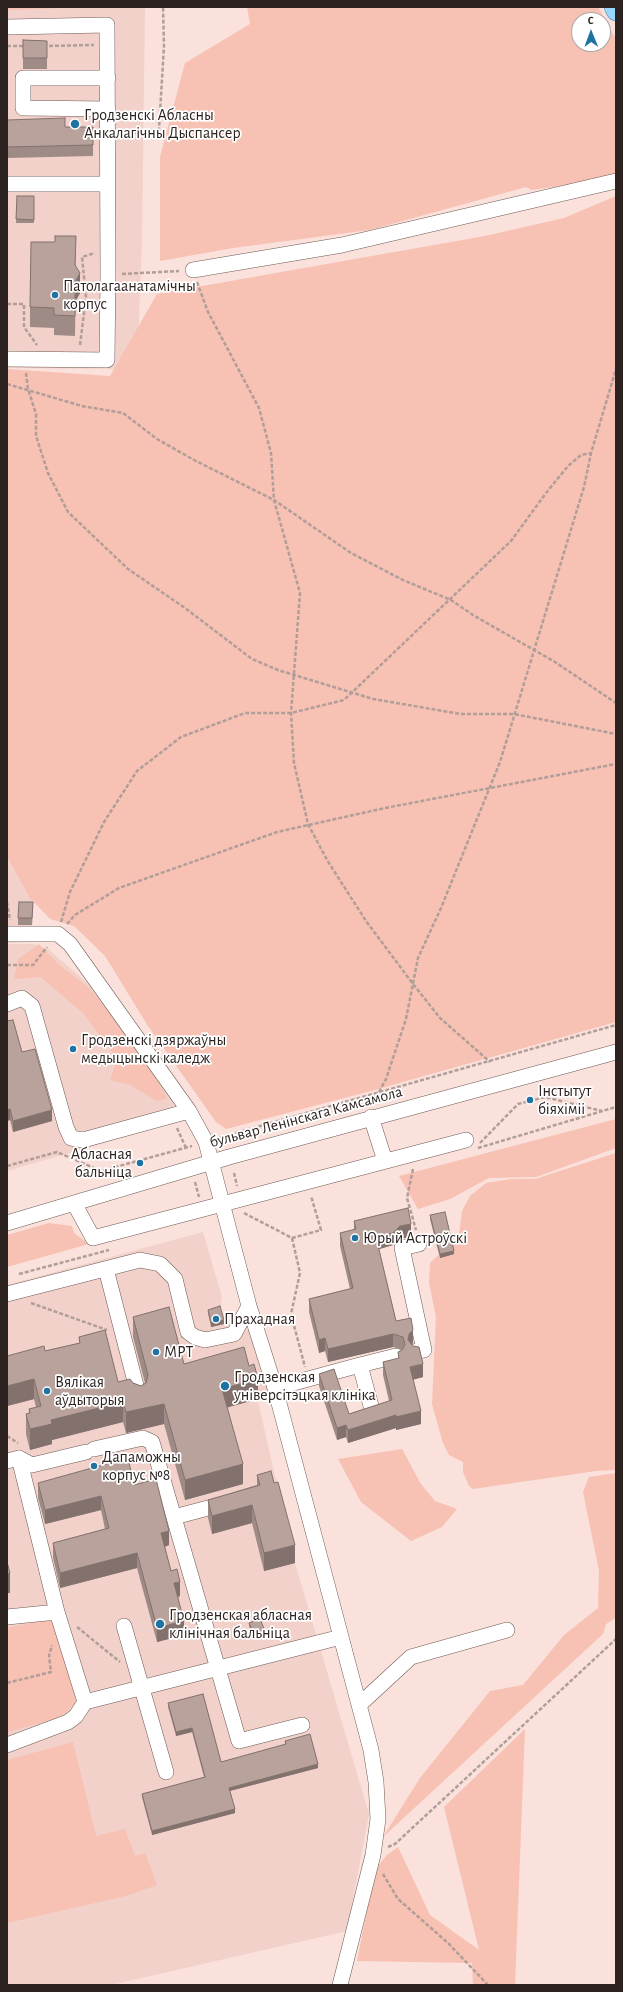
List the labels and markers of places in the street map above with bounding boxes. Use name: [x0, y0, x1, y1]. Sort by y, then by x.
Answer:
place label: Гродзенскі Абласны Анкалагічны Дыспансер: [84, 105, 241, 143]
marker: Гродзенскі Абласны Анкалагічны Дыспансер: [69, 118, 81, 130]
place label: Патолагаанатамічны корпус: [63, 276, 196, 314]
marker: Патолагаанатамічны корпус: [50, 290, 60, 300]
place label: Гродзенскі дзяржаўны медыцынскі каледж: [81, 1030, 226, 1068]
marker: Гродзенскі дзяржаўны медыцынскі каледж: [68, 1044, 78, 1054]
place label: Інстытут біяхіміі: [538, 1081, 591, 1119]
marker: Інстытут біяхіміі: [525, 1095, 535, 1105]
place label: Абласная бальніца: [71, 1144, 132, 1182]
marker: Абласная бальніца: [135, 1158, 145, 1168]
place label: Юрый Астроўскі: [363, 1228, 467, 1248]
marker: Юрый Астроўскі: [350, 1233, 360, 1243]
place label: Прахадная: [224, 1309, 295, 1329]
marker: Прахадная: [211, 1314, 221, 1324]
place label: МРТ: [164, 1342, 193, 1362]
marker: МРТ: [151, 1347, 161, 1357]
place label: Гродзенская універсітэцкая клініка: [234, 1367, 376, 1405]
place label: Вялікая аўдыторыя: [55, 1372, 125, 1410]
marker: Гродзенская універсітэцкая клініка: [219, 1380, 231, 1392]
marker: Вялікая аўдыторыя: [42, 1386, 52, 1396]
place label: Дапаможны корпус №8: [102, 1447, 181, 1485]
marker: Дапаможны корпус №8: [89, 1461, 99, 1471]
place label: Гродзенская абласная клінічная бальніца: [169, 1605, 312, 1643]
marker: Гродзенская абласная клінічная бальніца: [154, 1618, 166, 1630]

